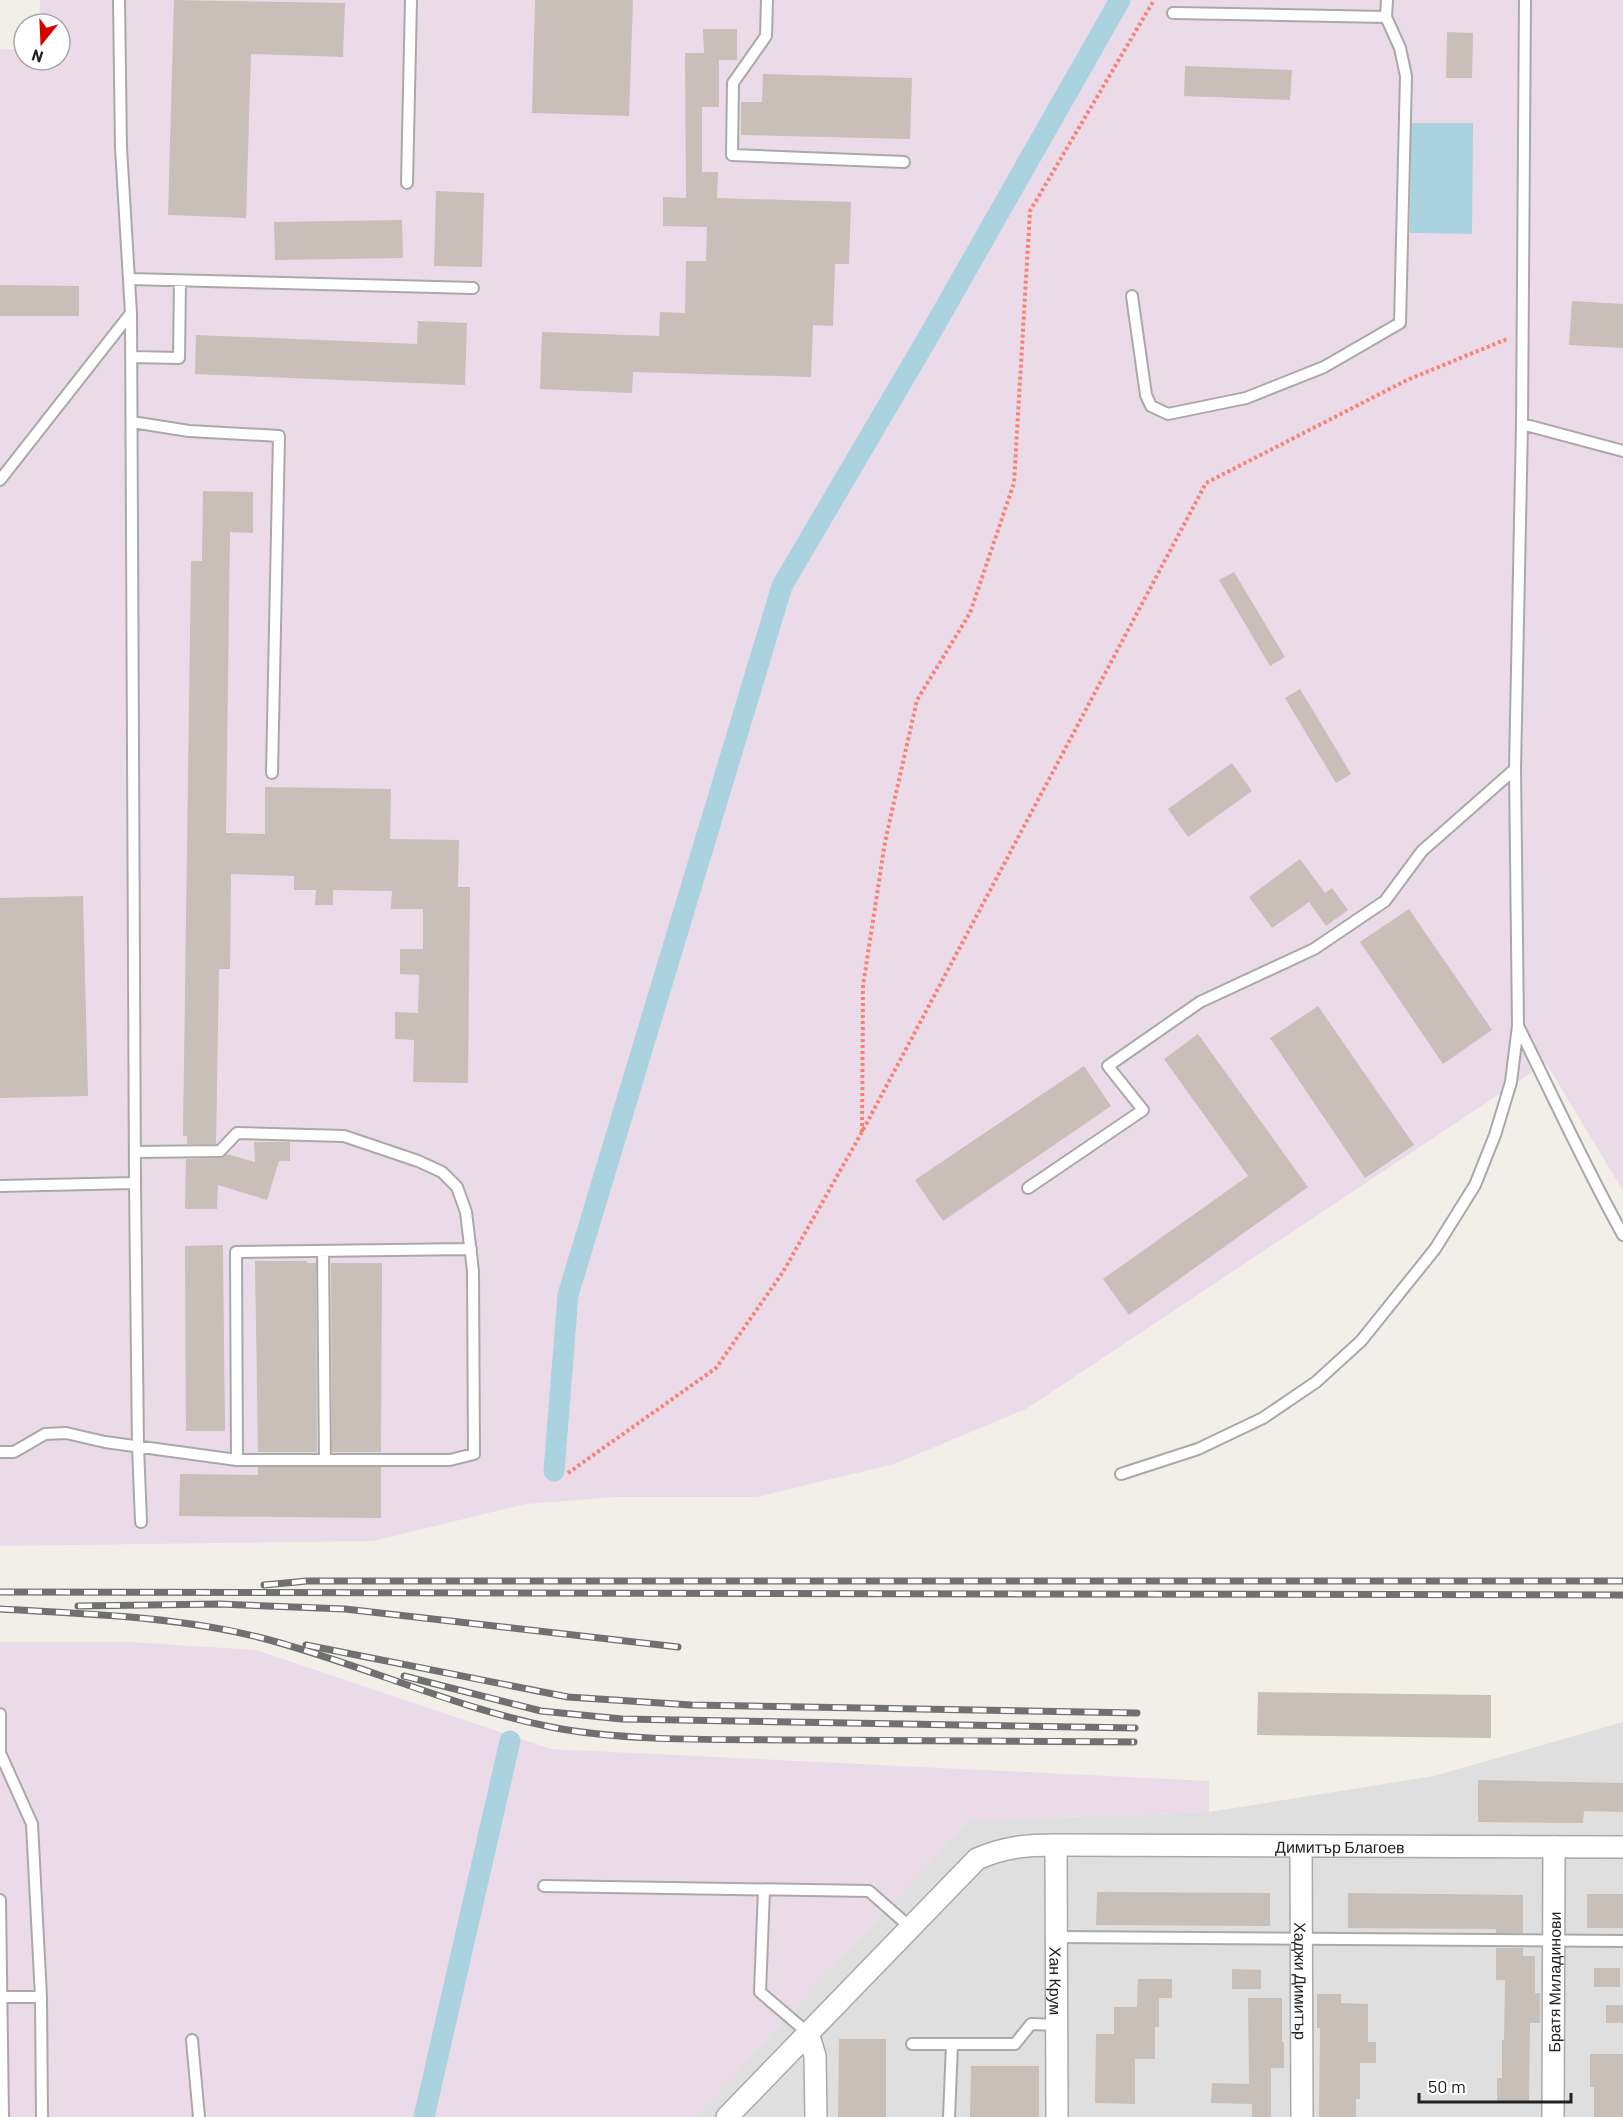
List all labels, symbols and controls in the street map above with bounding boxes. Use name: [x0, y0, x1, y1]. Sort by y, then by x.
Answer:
north arrow: [12, 12, 72, 72]
text: N: [29, 46, 45, 67]
street label: Димитър Благоев: [1275, 1836, 1405, 1856]
street label: Братя Миладинови: [1544, 1911, 1563, 2053]
street label: Хаджи Димитър: [1292, 1922, 1311, 2040]
street label: Хан Крум: [1047, 1947, 1066, 2015]
scale bar: [1419, 2066, 1570, 2104]
text: 50 m: [1428, 2075, 1466, 2097]

